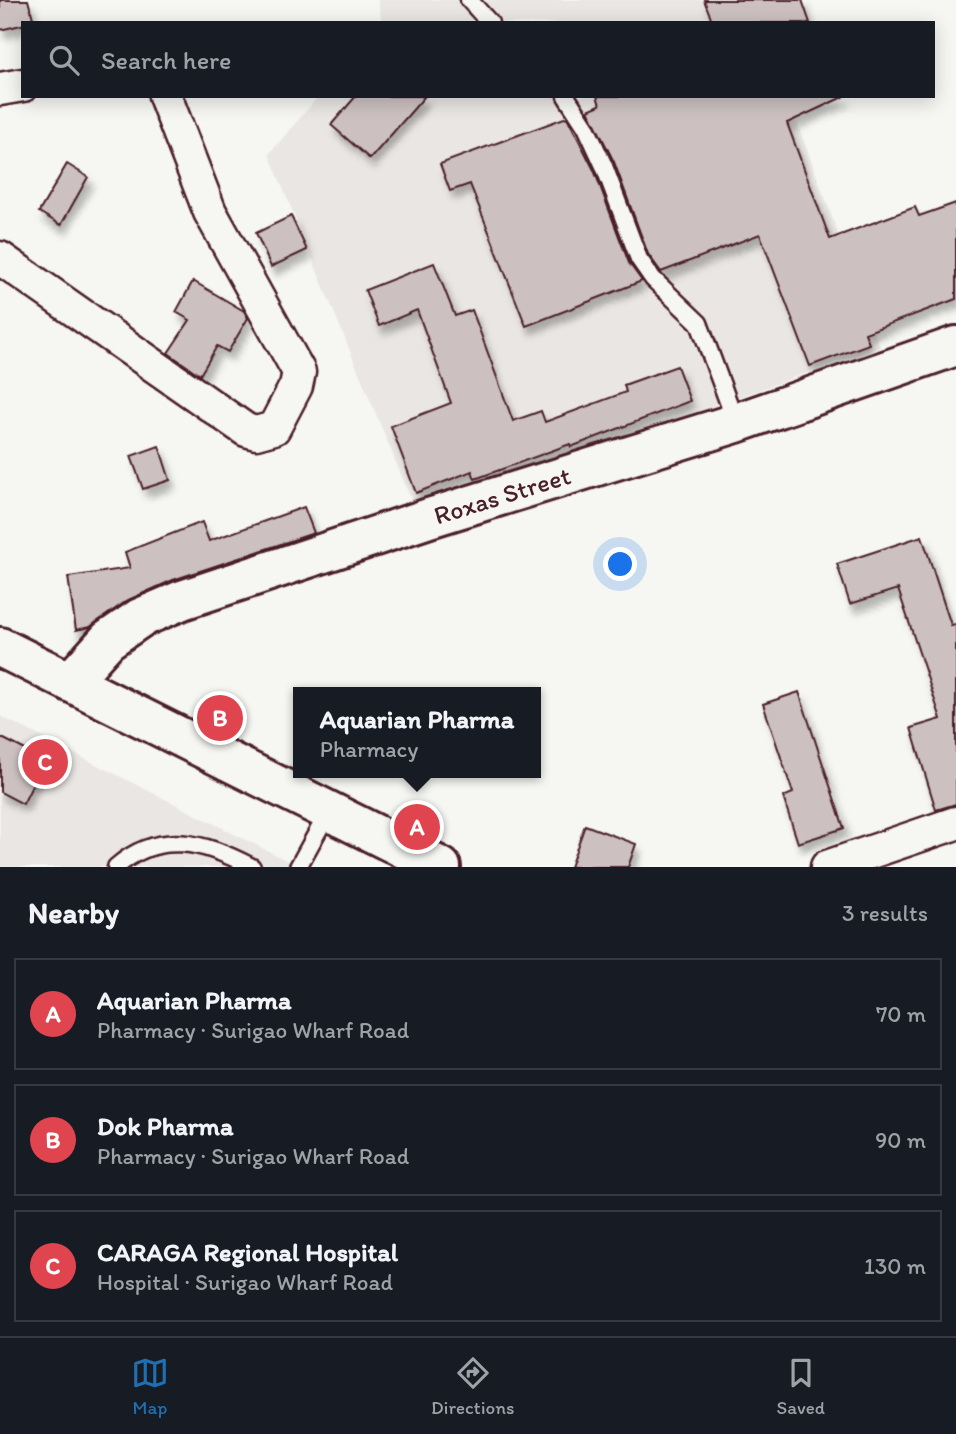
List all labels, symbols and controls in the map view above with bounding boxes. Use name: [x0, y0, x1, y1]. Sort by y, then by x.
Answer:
search box: [21, 21, 935, 98]
icon: search: [45, 41, 83, 79]
text: Search here: [101, 44, 231, 76]
street label: Roxas Street: [430, 459, 575, 532]
your location: [603, 547, 637, 581]
popup: [293, 687, 541, 778]
pin: B: [197, 692, 243, 744]
text: Aquarian Pharma: [320, 703, 514, 735]
text: Pharmacy: [320, 735, 418, 763]
pin: C: [22, 736, 68, 788]
pin: A: [394, 801, 440, 853]
text: Nearby: [28, 894, 119, 931]
text: 3 results: [842, 899, 928, 927]
text: Aquarian Pharma: [97, 984, 291, 1016]
text: A: [46, 1000, 60, 1028]
text: 70 m: [876, 1000, 926, 1028]
text: Pharmacy · Surigao Wharf Road: [97, 1016, 409, 1044]
text: Dok Pharma: [97, 1110, 233, 1142]
text: B: [46, 1126, 60, 1154]
text: 90 m: [875, 1126, 926, 1154]
text: Pharmacy · Surigao Wharf Road: [97, 1142, 409, 1170]
text: CARAGA Regional Hospital: [97, 1236, 398, 1268]
text: C: [46, 1252, 60, 1280]
text: 130 m: [864, 1252, 926, 1280]
text: Hospital · Surigao Wharf Road: [97, 1268, 393, 1296]
tab: Map: [131, 1354, 169, 1419]
tab: Directions: [431, 1354, 515, 1419]
tab: Saved: [777, 1354, 825, 1419]

